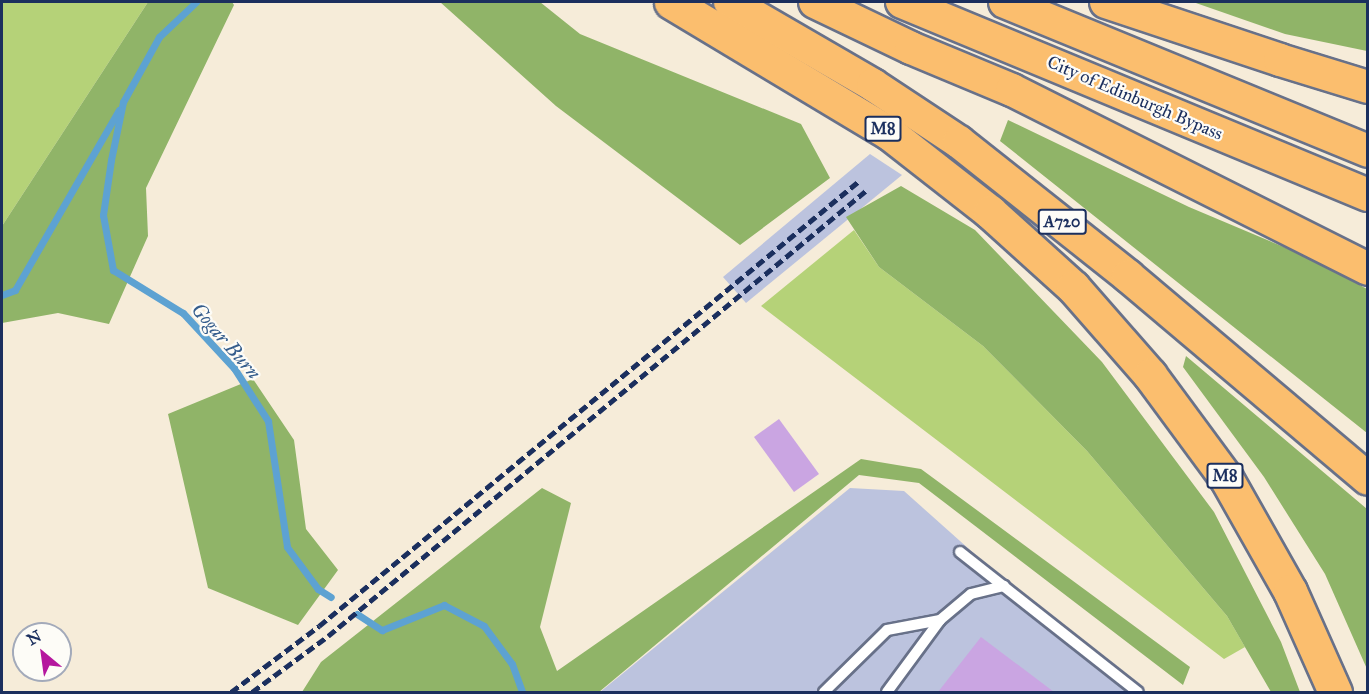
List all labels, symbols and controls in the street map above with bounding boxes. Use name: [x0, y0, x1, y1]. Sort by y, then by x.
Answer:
street label: City of Edinburgh Bypass: [1044, 51, 1226, 145]
road number: M8: [864, 116, 902, 142]
road number: A720: [1036, 209, 1088, 235]
water label: Gogar Burn: [186, 298, 266, 384]
road number: M8: [1206, 463, 1244, 489]
north arrow: [12, 622, 72, 682]
text: N: [23, 626, 45, 649]

